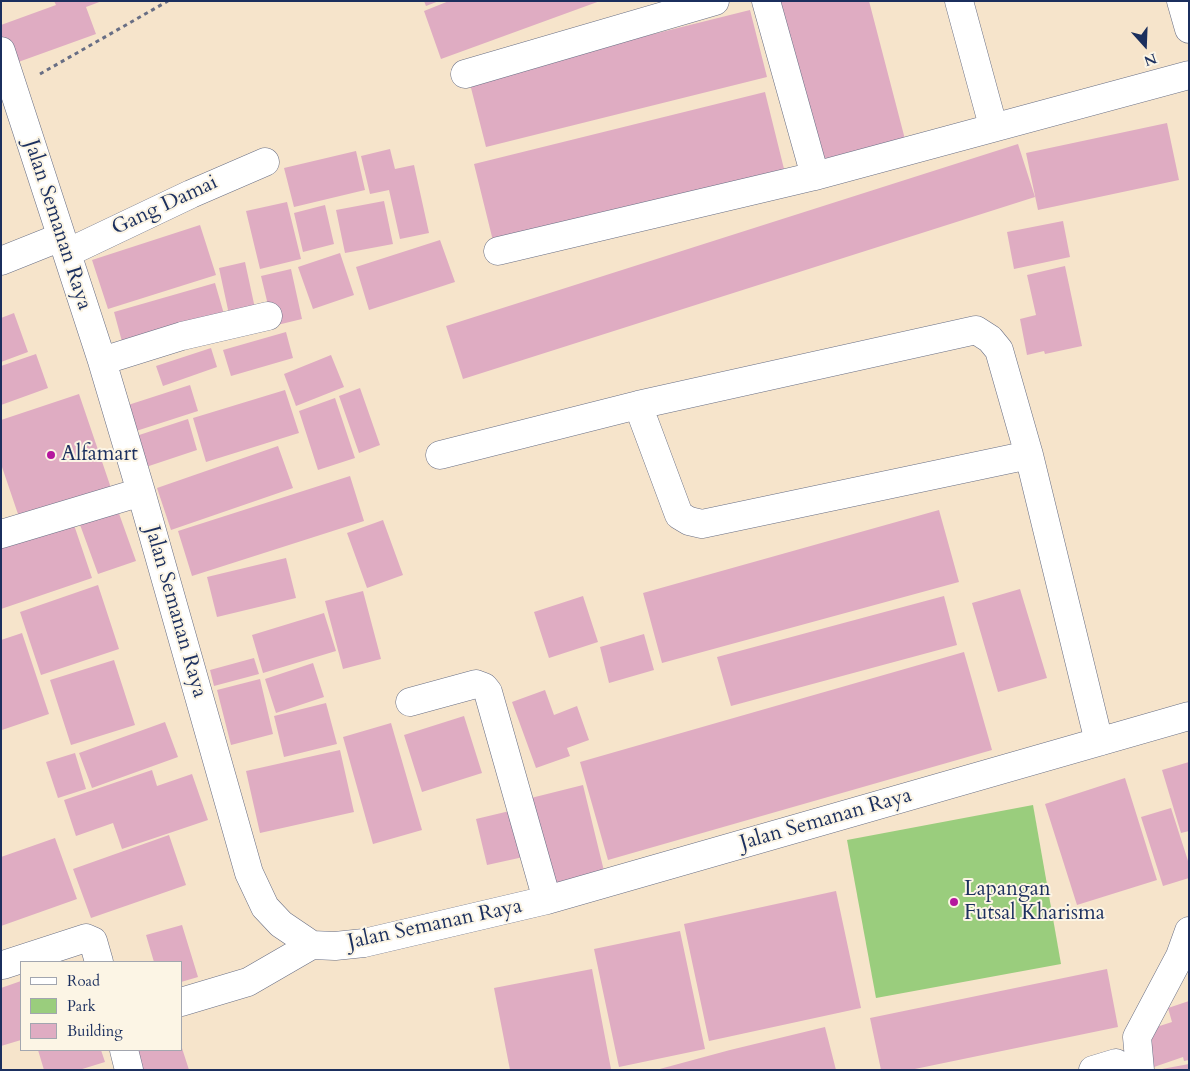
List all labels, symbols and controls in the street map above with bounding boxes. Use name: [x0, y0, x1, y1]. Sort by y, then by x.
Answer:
north arrow: [1120, 20, 1170, 70]
text: N: [1141, 49, 1159, 71]
street label: Jalan Semanan Raya: [18, 137, 96, 313]
street label: Gang Damai: [108, 171, 222, 241]
place label: Alfamart: [61, 442, 138, 468]
marker: Alfamart: [45, 449, 57, 461]
street label: Jalan Semanan Raya: [138, 523, 212, 701]
street label: Jalan Semanan Raya: [737, 783, 915, 857]
place label: Lapangan Futsal Kharisma: [964, 877, 1105, 927]
street label: Jalan Semanan Raya: [346, 894, 524, 956]
marker: Lapangan Futsal Kharisma: [948, 896, 960, 908]
legend: [20, 961, 182, 1051]
text: Road: [67, 971, 100, 991]
text: Park: [67, 996, 96, 1016]
text: Building: [67, 1021, 123, 1041]

